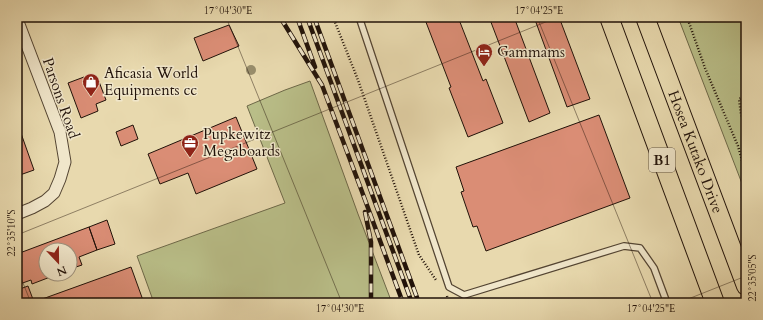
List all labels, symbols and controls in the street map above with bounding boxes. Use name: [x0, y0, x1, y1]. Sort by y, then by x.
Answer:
text: 17°04'30"E: [204, 4, 252, 18]
text: 17°04'25"E: [515, 4, 563, 18]
hotel icon: Gammams: [474, 42, 494, 67]
place label: Gammams: [497, 42, 565, 62]
street label: Parsons Road: [38, 55, 84, 141]
place label: Aficasia World Equipments cc: [104, 63, 198, 100]
shop icon: Aficasia World Equipments cc: [81, 72, 101, 97]
street label: Hosea Kutako Drive: [663, 87, 728, 216]
place label: Pupkewitz Megaboards: [203, 124, 280, 161]
office icon: Pupkewitz Megaboards: [180, 133, 200, 158]
road number: B1: [649, 148, 675, 172]
text: 22°35'10"S: [5, 209, 19, 257]
north arrow: [38, 242, 78, 282]
text: 22°35'05"S: [746, 254, 760, 302]
text: N: [54, 262, 69, 280]
text: 17°04'30"E: [316, 302, 364, 316]
text: 17°04'25"E: [627, 302, 675, 316]

